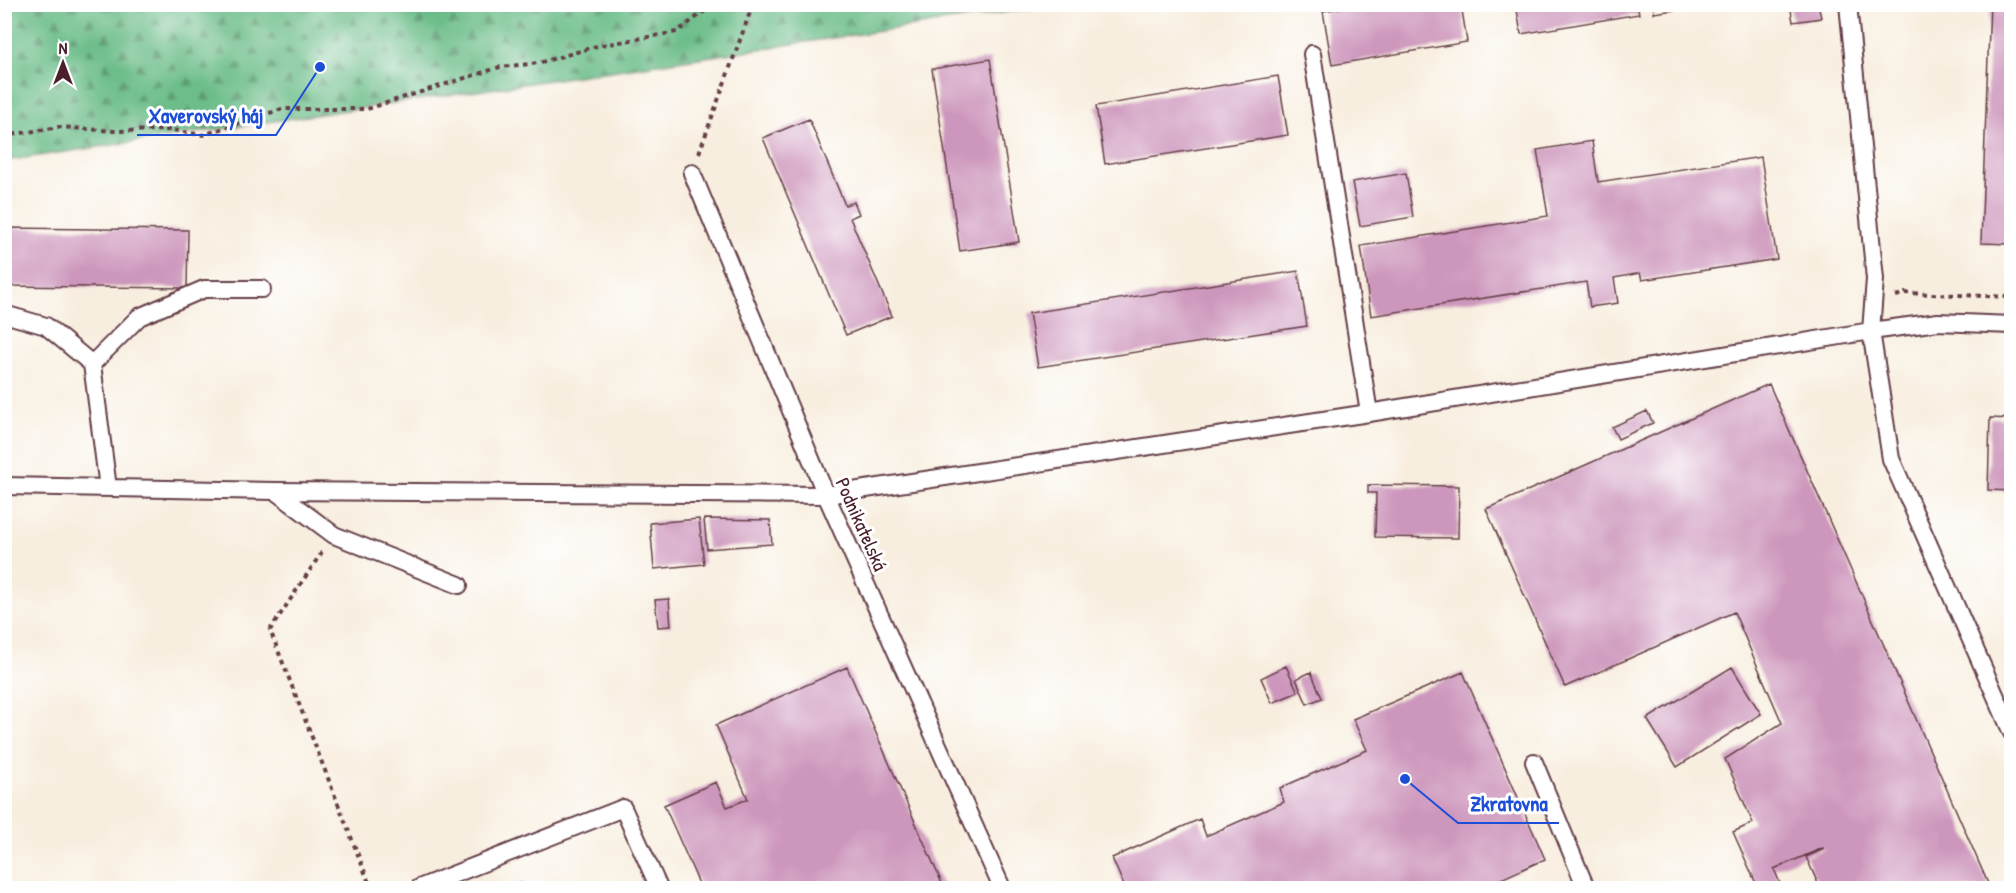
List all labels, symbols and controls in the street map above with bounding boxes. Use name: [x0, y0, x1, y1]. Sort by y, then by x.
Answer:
north arrow: [33, 33, 93, 93]
text: N: [59, 37, 68, 59]
callout: Xaverovský háj: [137, 96, 276, 135]
text: Xaverovský háj: [148, 101, 264, 131]
street label: Podnikatelská: [830, 473, 895, 575]
callout: Zkratovna: [1458, 784, 1559, 823]
text: Zkratovna: [1470, 789, 1549, 818]

